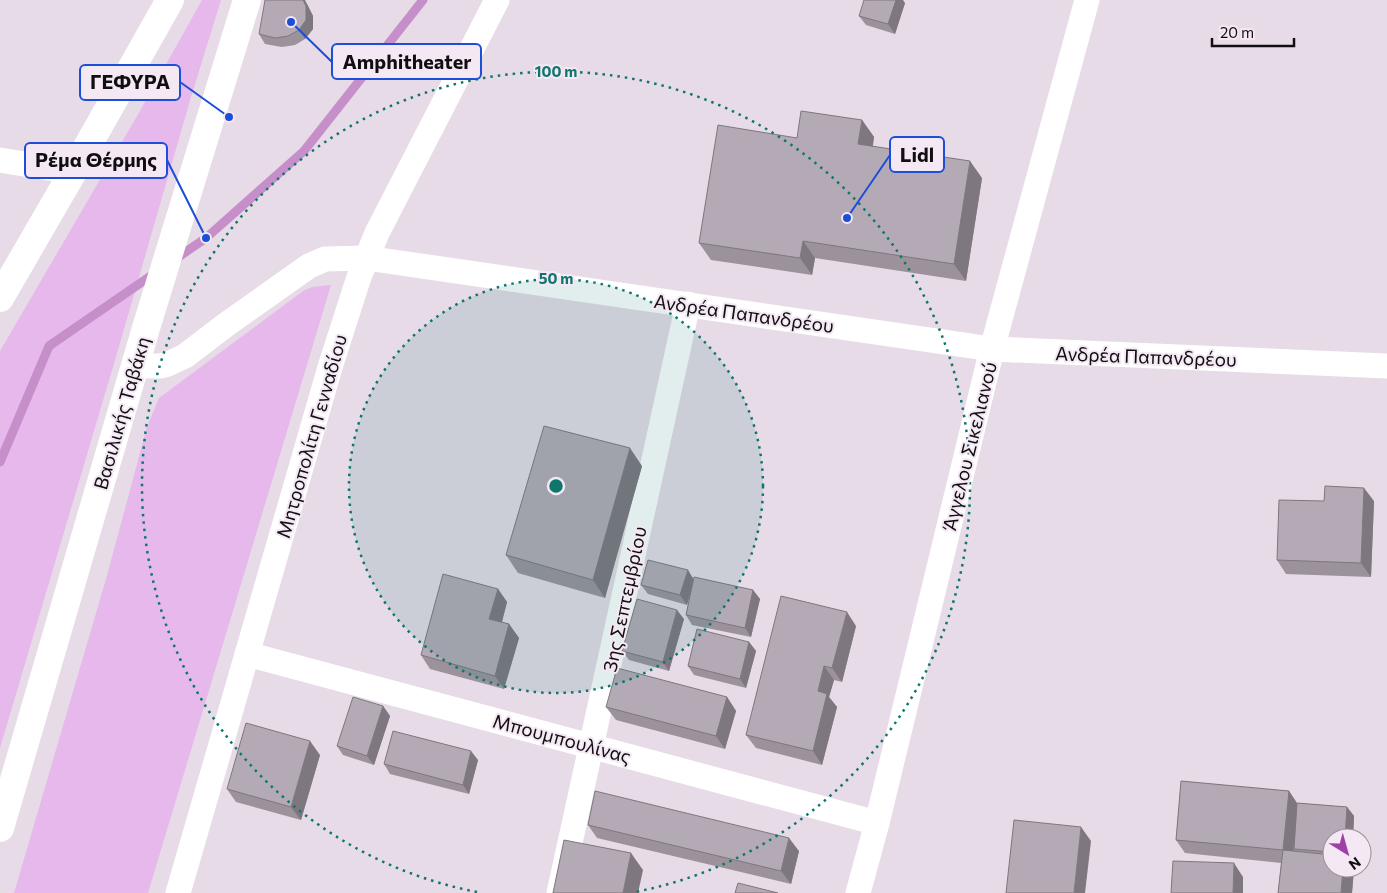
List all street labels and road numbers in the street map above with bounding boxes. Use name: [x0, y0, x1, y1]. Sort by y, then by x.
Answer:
street label: Ανδρέα Παπανδρέου: [653, 289, 835, 337]
street label: Μητροπολίτη Γενναδίου: [271, 331, 351, 541]
street label: Βασιλικής Ταβάκη: [88, 334, 154, 492]
street label: Ανδρέα Παπανδρέου: [1055, 341, 1237, 371]
street label: Άγγελου Σικελιανού: [937, 359, 1001, 534]
street label: 3ης Σεπτεμβρίου: [597, 524, 651, 674]
street label: Μπουμπουλίνας: [490, 709, 634, 767]

